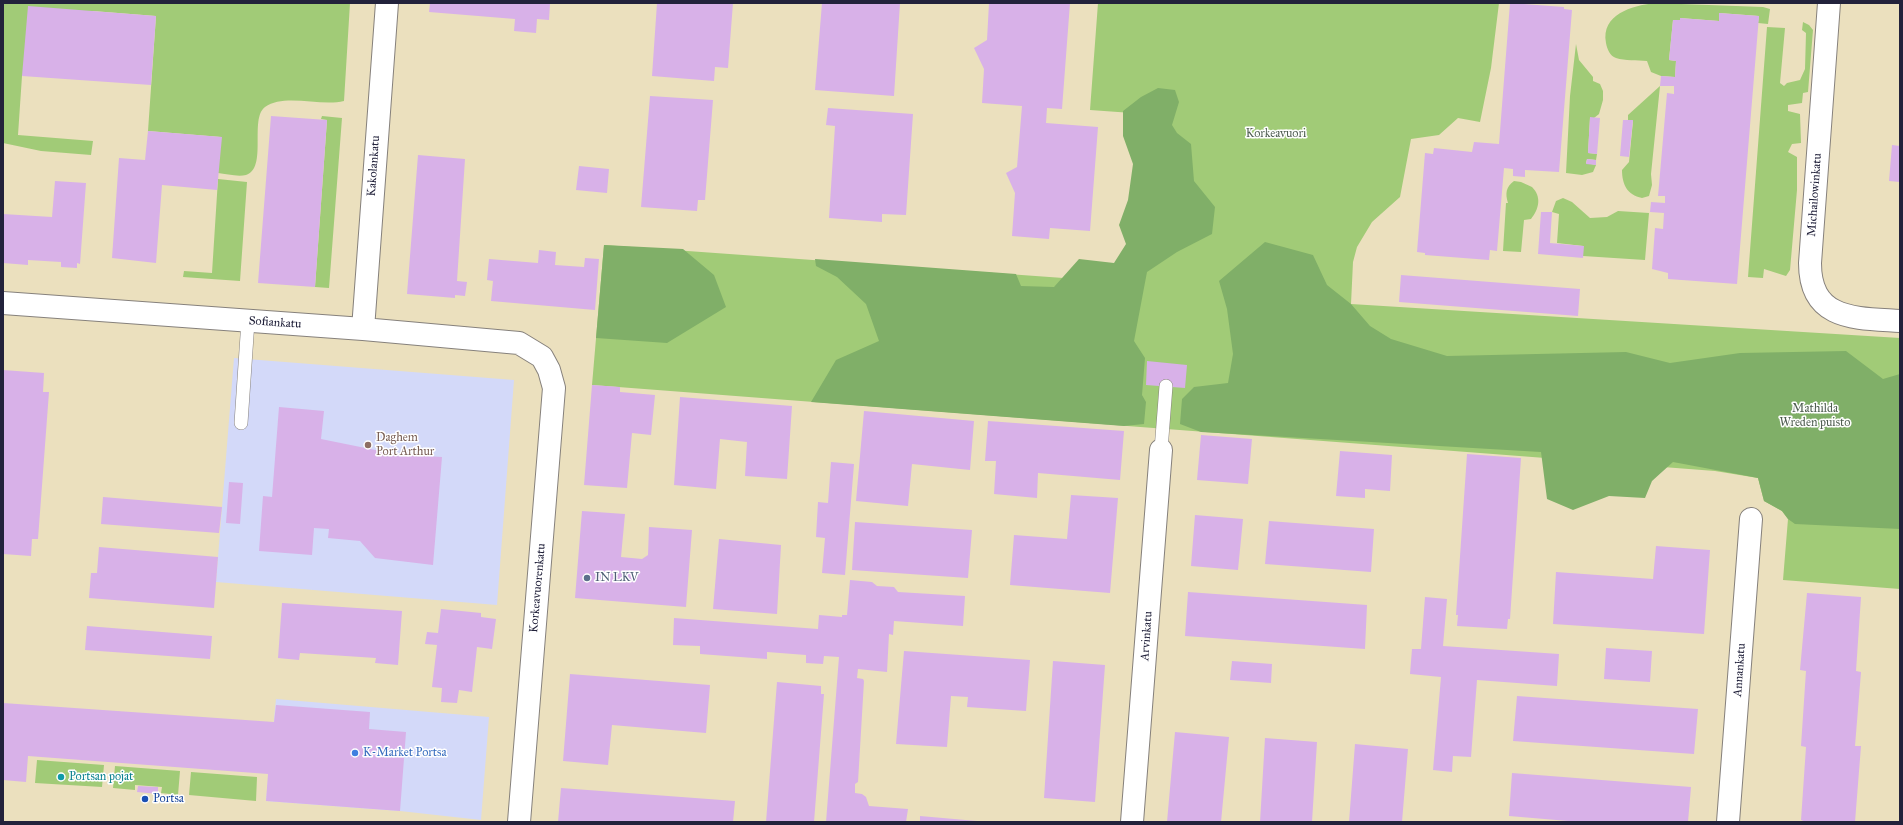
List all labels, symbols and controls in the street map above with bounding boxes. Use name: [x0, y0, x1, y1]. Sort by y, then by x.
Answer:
park label: Korkeavuori: [1246, 127, 1306, 141]
street label: Kakolankatu: [365, 135, 383, 197]
street label: Michailowinkatu: [1805, 153, 1825, 237]
street label: Sofiankatu: [248, 314, 302, 332]
park label: Mathilda Wreden puisto: [1780, 402, 1850, 430]
place label: Daghem Port Arthur: [376, 431, 434, 459]
marker: Daghem Port Arthur: [363, 440, 373, 450]
street label: Korkeavuorenkatu: [527, 543, 549, 633]
place label: IN LKV: [595, 571, 638, 585]
marker: IN LKV: [582, 573, 592, 583]
street label: Arvinkatu: [1138, 611, 1156, 661]
street label: Annankatu: [1731, 643, 1749, 697]
place label: K-Market Portsa: [363, 746, 446, 760]
marker: K-Market Portsa: [350, 748, 360, 758]
place label: Portsan pojat: [69, 770, 133, 784]
marker: Portsan pojat: [56, 772, 66, 782]
place label: Portsa: [153, 792, 184, 806]
marker: Portsa: [140, 794, 150, 804]

